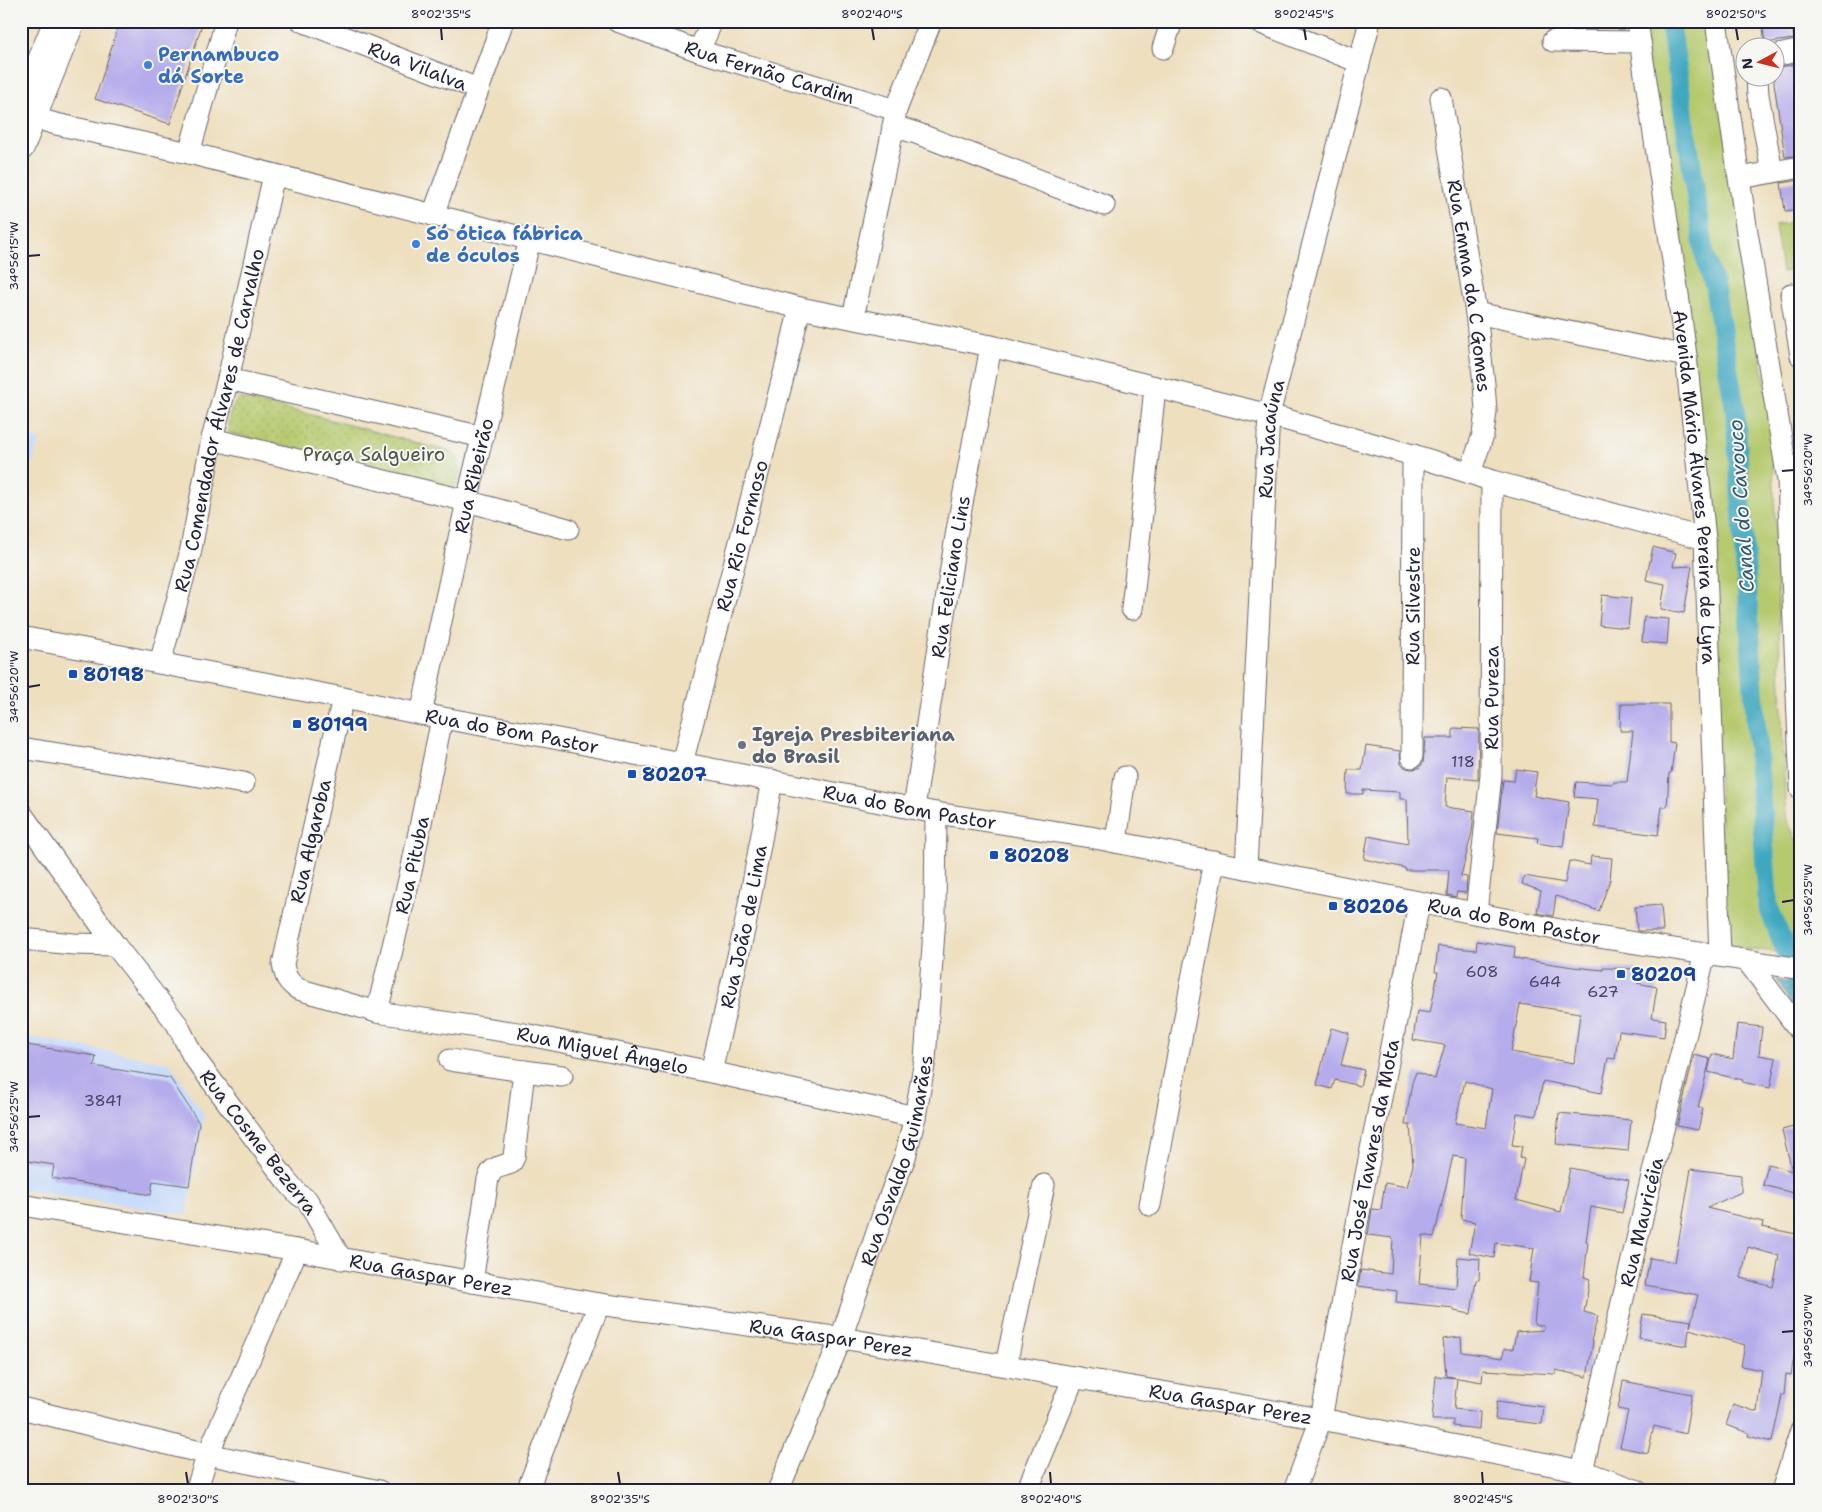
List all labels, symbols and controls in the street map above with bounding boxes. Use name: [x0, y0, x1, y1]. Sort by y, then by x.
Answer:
text: 8°02'35"S: [411, 6, 471, 22]
text: 8°02'40"S: [841, 6, 903, 22]
text: 8°02'45"S: [1274, 6, 1334, 22]
text: 8°02'50"S: [1706, 6, 1767, 22]
street label: Rua Fernão Cardim: [681, 35, 857, 110]
street label: Rua Vilalva: [364, 36, 471, 97]
north arrow: [1734, 38, 1784, 88]
place label: Pernambuco dá Sorte: [158, 42, 279, 89]
text: N: [1737, 57, 1757, 70]
marker: Pernambuco dá Sorte: [142, 59, 154, 71]
street label: Rua Emma da C Gomes: [1441, 178, 1497, 393]
text: 34°56'15"W: [6, 221, 22, 291]
place label: Só ótica fábrica de óculos: [426, 221, 583, 268]
marker: Só ótica fábrica de óculos: [410, 238, 422, 250]
street label: Rua Comendador Álvares de Carvalho: [168, 246, 270, 595]
street label: Avenida Mário Álvares Pereira de Lyra: [1667, 308, 1722, 665]
street label: Rua Jacaúna: [1253, 377, 1291, 499]
street label: Rua Ribeirão: [448, 416, 499, 536]
water label: Canal do Cavouco: [1722, 418, 1760, 594]
text: 34°56'20"W: [1800, 433, 1816, 507]
park label: Praça Salgueiro: [303, 442, 445, 467]
street label: Rua Rio Formoso: [710, 457, 774, 614]
street label: Rua Feliciano Lins: [925, 494, 976, 660]
street label: Rua Silvestre: [1400, 546, 1426, 666]
street label: Rua Pureza: [1479, 645, 1504, 750]
text: 34°56'20"W: [6, 650, 22, 724]
place label: 80198: [83, 662, 144, 687]
marker: 80198: [67, 668, 79, 680]
street label: Rua do Bom Pastor: [423, 703, 601, 760]
place label: 80199: [307, 712, 368, 737]
marker: 80199: [291, 718, 303, 730]
place label: Igreja Presbiteriana do Brasil: [752, 722, 955, 769]
marker: Igreja Presbiteriana do Brasil: [736, 739, 748, 751]
house number: 118: [1451, 751, 1475, 772]
place label: 80207: [642, 762, 707, 787]
marker: 80207: [626, 768, 638, 780]
street label: Rua Algaroba: [284, 777, 337, 905]
street label: Rua do Bom Pastor: [821, 779, 998, 835]
street label: Rua Pituba: [389, 814, 435, 917]
street label: Rua João de Lima: [714, 843, 773, 1011]
place label: 80208: [1004, 843, 1069, 868]
marker: 80208: [988, 849, 1000, 861]
text: 34°56'25"W: [1800, 864, 1816, 936]
street label: Rua do Bom Pastor: [1425, 892, 1602, 950]
place label: 80206: [1343, 894, 1408, 919]
marker: 80206: [1327, 900, 1339, 912]
house number: 608: [1466, 961, 1498, 982]
place label: 80209: [1631, 962, 1696, 987]
marker: 80209: [1615, 968, 1627, 980]
house number: 644: [1529, 971, 1561, 992]
house number: 627: [1587, 981, 1619, 1002]
street label: Rua Miguel Ângelo: [515, 1021, 691, 1080]
street label: Rua José Tavares da Mota: [1335, 1037, 1405, 1284]
street label: Rua Osvaldo Guimarães: [855, 1054, 938, 1269]
street label: Rua Cosme Bezerra: [194, 1065, 323, 1220]
text: 34°56'25"W: [6, 1081, 22, 1153]
house number: 3841: [84, 1090, 122, 1111]
street label: Rua Mauricéia: [1614, 1155, 1669, 1289]
street label: Rua Gaspar Perez: [347, 1248, 515, 1302]
text: 34°56'30"W: [1800, 1294, 1816, 1368]
street label: Rua Gaspar Perez: [748, 1313, 915, 1363]
street label: Rua Gaspar Perez: [1147, 1378, 1314, 1430]
text: 8°02'30"S: [157, 1491, 219, 1507]
text: 8°02'35"S: [590, 1491, 650, 1507]
text: 8°02'40"S: [1020, 1491, 1082, 1507]
text: 8°02'45"S: [1453, 1491, 1513, 1507]

